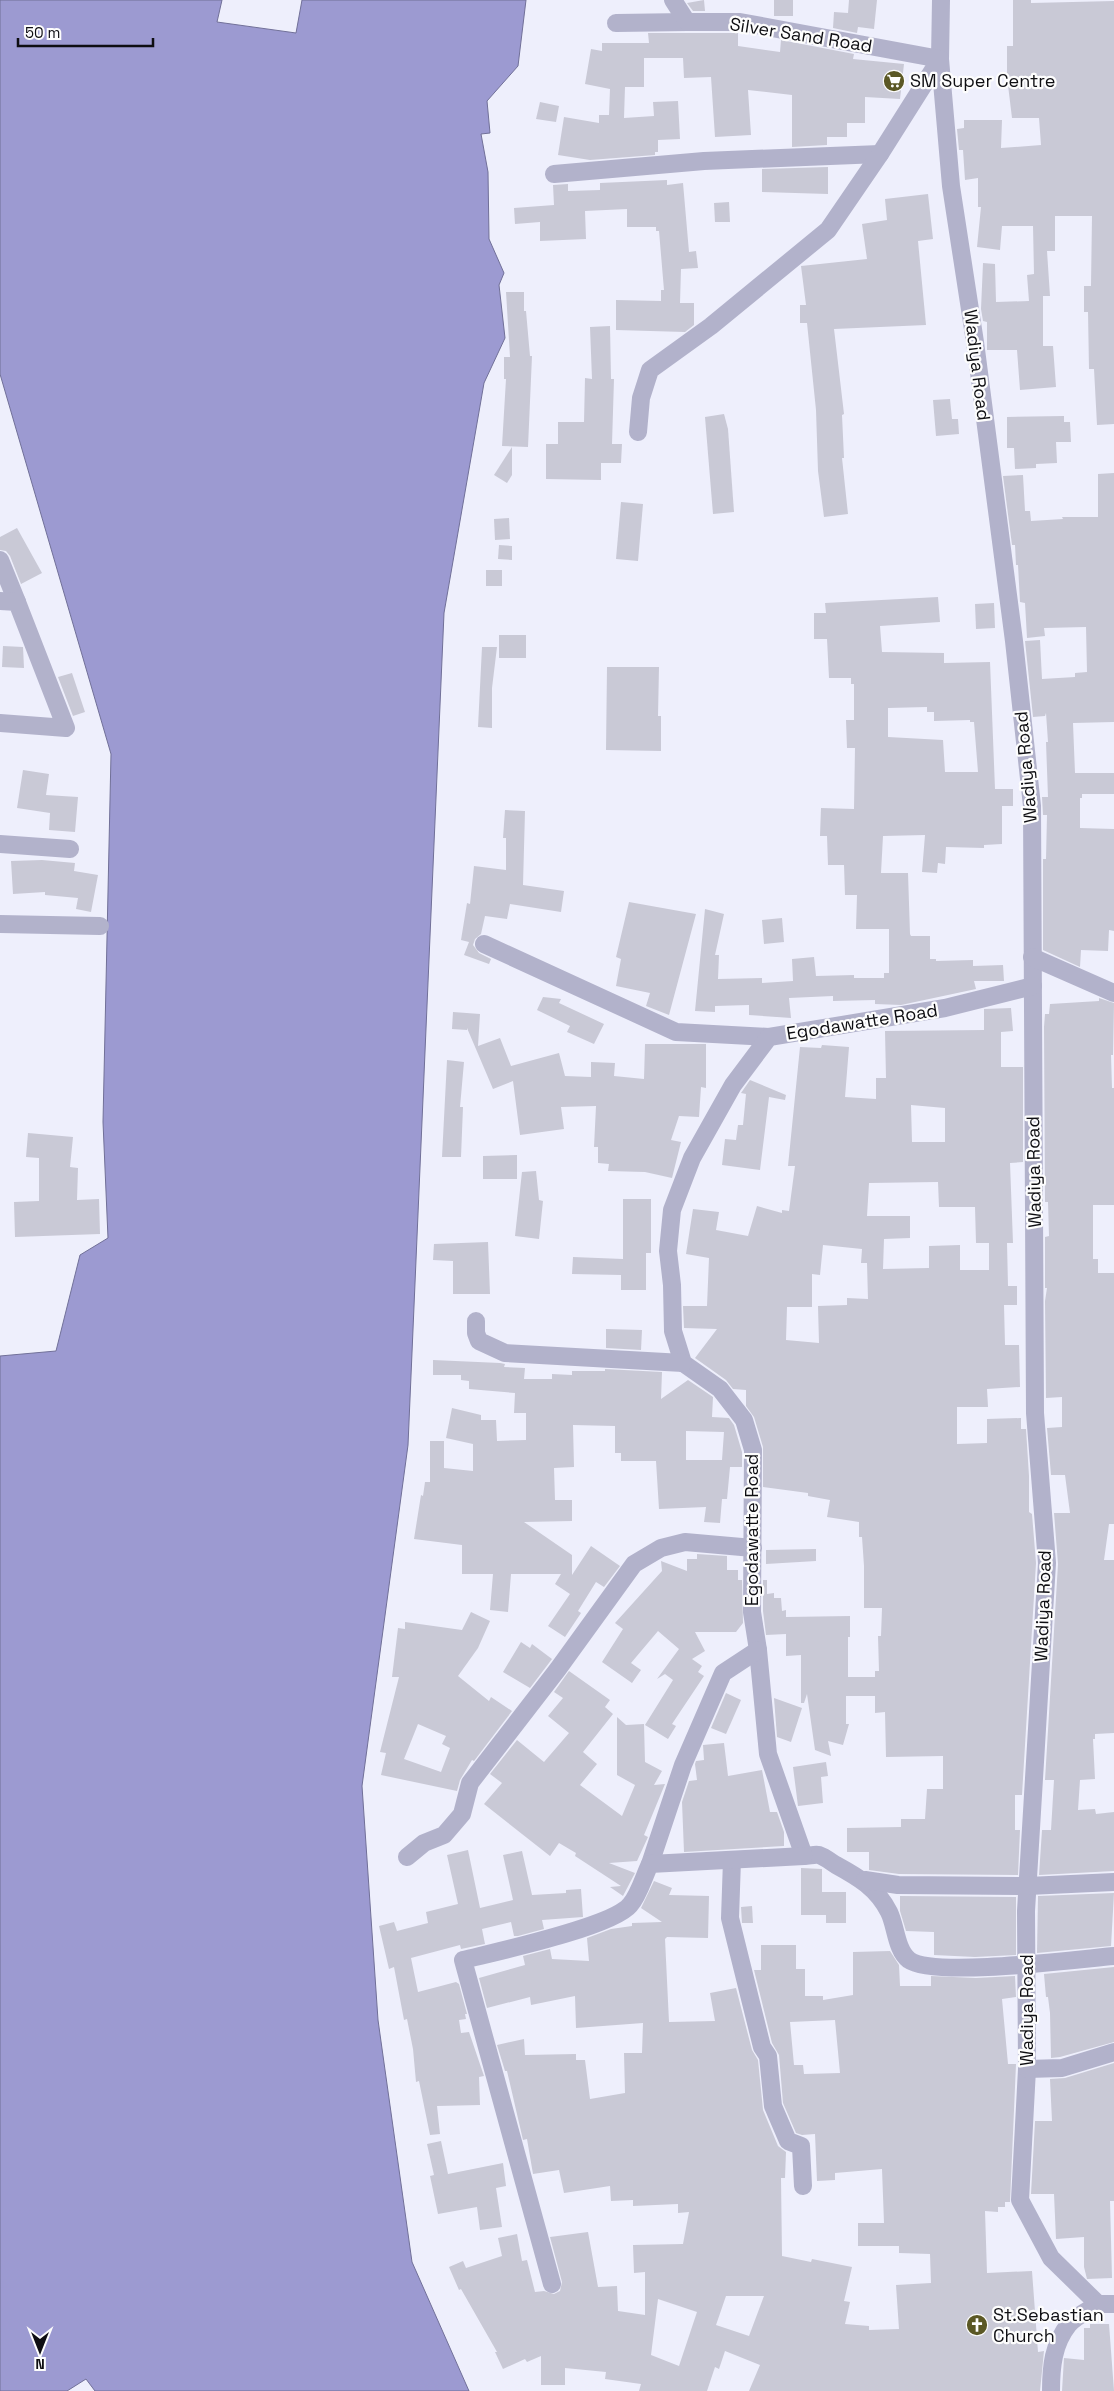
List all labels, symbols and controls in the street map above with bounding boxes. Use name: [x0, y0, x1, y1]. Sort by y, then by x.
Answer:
street label: Silver Sand Road: [728, 12, 874, 57]
scale bar: [18, 15, 152, 47]
text: 50 m: [25, 23, 60, 42]
supermarket icon: SM Super Centre: [882, 69, 906, 93]
place label: SM Super Centre: [910, 69, 1055, 92]
street label: Wadiya Road: [959, 308, 996, 422]
street label: Wadiya Road: [1009, 710, 1042, 824]
street label: Egodawatte Road: [785, 998, 939, 1045]
street label: Wadiya Road: [1021, 1116, 1046, 1228]
street label: Egodawatte Road: [740, 1454, 763, 1606]
street label: Wadiya Road: [1029, 1550, 1056, 1662]
street label: Wadiya Road: [1015, 1954, 1038, 2066]
place label: St.Sebastian Church: [993, 2303, 1104, 2347]
church icon: St.Sebastian Church: [965, 2313, 989, 2337]
north arrow: [15, 2326, 65, 2376]
text: N: [35, 2355, 45, 2373]

